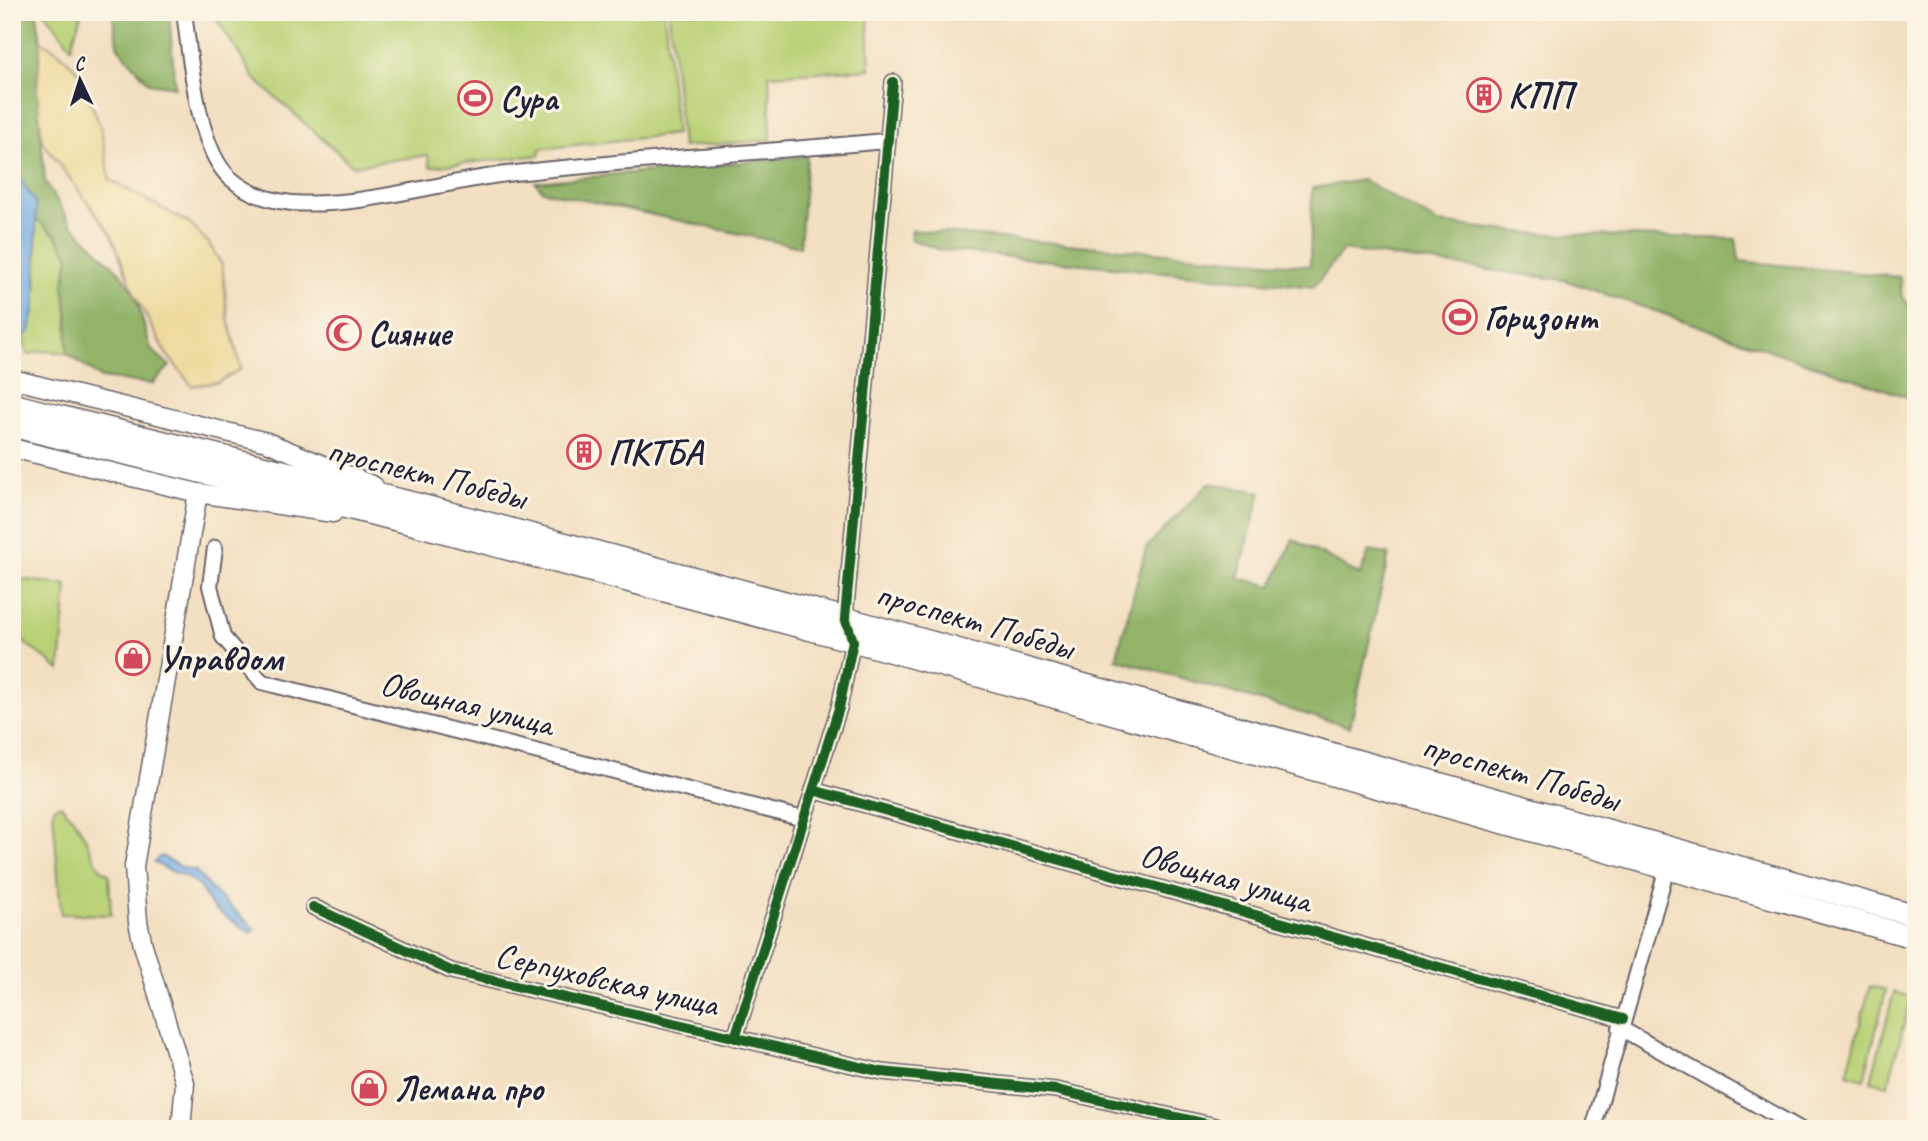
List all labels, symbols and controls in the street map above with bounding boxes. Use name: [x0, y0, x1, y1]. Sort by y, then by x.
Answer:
north arrow: [46, 46, 116, 116]
text: С: [73, 52, 87, 76]
place label: КПП: [1508, 73, 1578, 118]
place label: Сура: [500, 76, 560, 121]
building icon: КПП: [1465, 76, 1503, 114]
sports icon: Сура: [456, 79, 494, 117]
place label: Горизонт: [1484, 295, 1600, 340]
sports icon: Горизонт: [1441, 298, 1479, 336]
place label: Сияние: [368, 311, 454, 356]
mosque icon: Сияние: [325, 314, 363, 352]
street label: проспект Победы: [323, 427, 533, 521]
place label: ПКТБА: [608, 430, 704, 475]
building icon: ПКТБА: [565, 433, 603, 471]
street label: проспект Победы: [871, 571, 1081, 671]
place label: Управдом: [158, 636, 285, 681]
shop icon: Управдом: [114, 639, 152, 677]
street label: Овощная улица: [376, 660, 560, 747]
street label: проспект Победы: [1417, 723, 1627, 823]
street label: Овощная улица: [1135, 832, 1319, 924]
street label: Серпуховская улица: [491, 932, 725, 1027]
place label: Лемана про: [394, 1066, 545, 1111]
shop icon: Лемана про: [350, 1069, 388, 1107]

